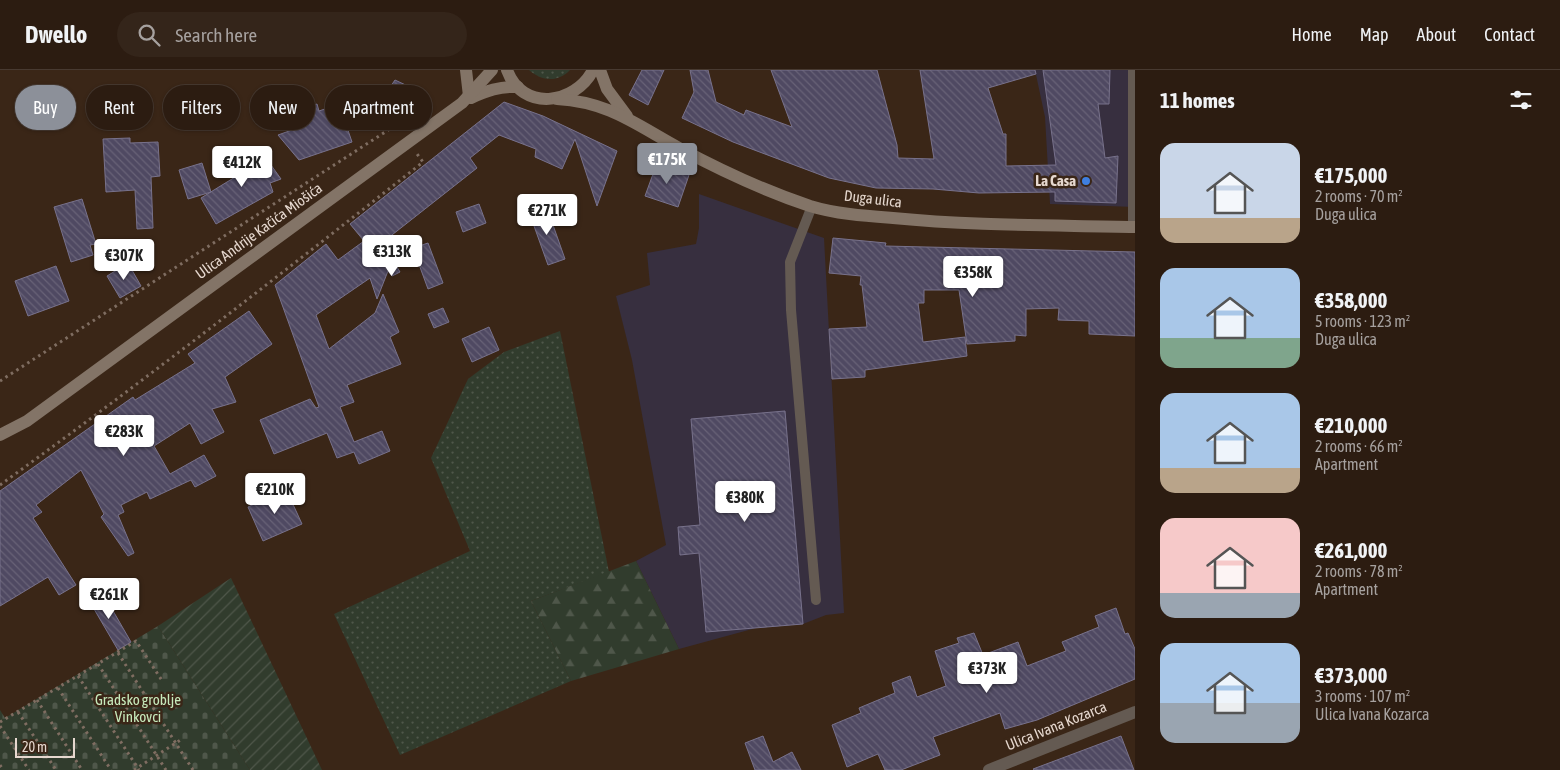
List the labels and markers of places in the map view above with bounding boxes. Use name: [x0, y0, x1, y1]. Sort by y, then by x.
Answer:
pin: €175K: [632, 142, 702, 185]
pin: €412K: [207, 146, 277, 188]
place label: La Casa: [1035, 172, 1076, 189]
marker: La Casa: [1080, 175, 1092, 187]
pin: €271K: [512, 194, 582, 236]
pin: €313K: [357, 234, 427, 277]
pin: €307K: [89, 238, 159, 281]
pin: €358K: [938, 256, 1008, 298]
pin: €283K: [89, 414, 159, 457]
pin: €210K: [240, 472, 310, 515]
pin: €380K: [710, 480, 780, 523]
pin: €261K: [74, 578, 144, 620]
pin: €373K: [952, 652, 1022, 694]

